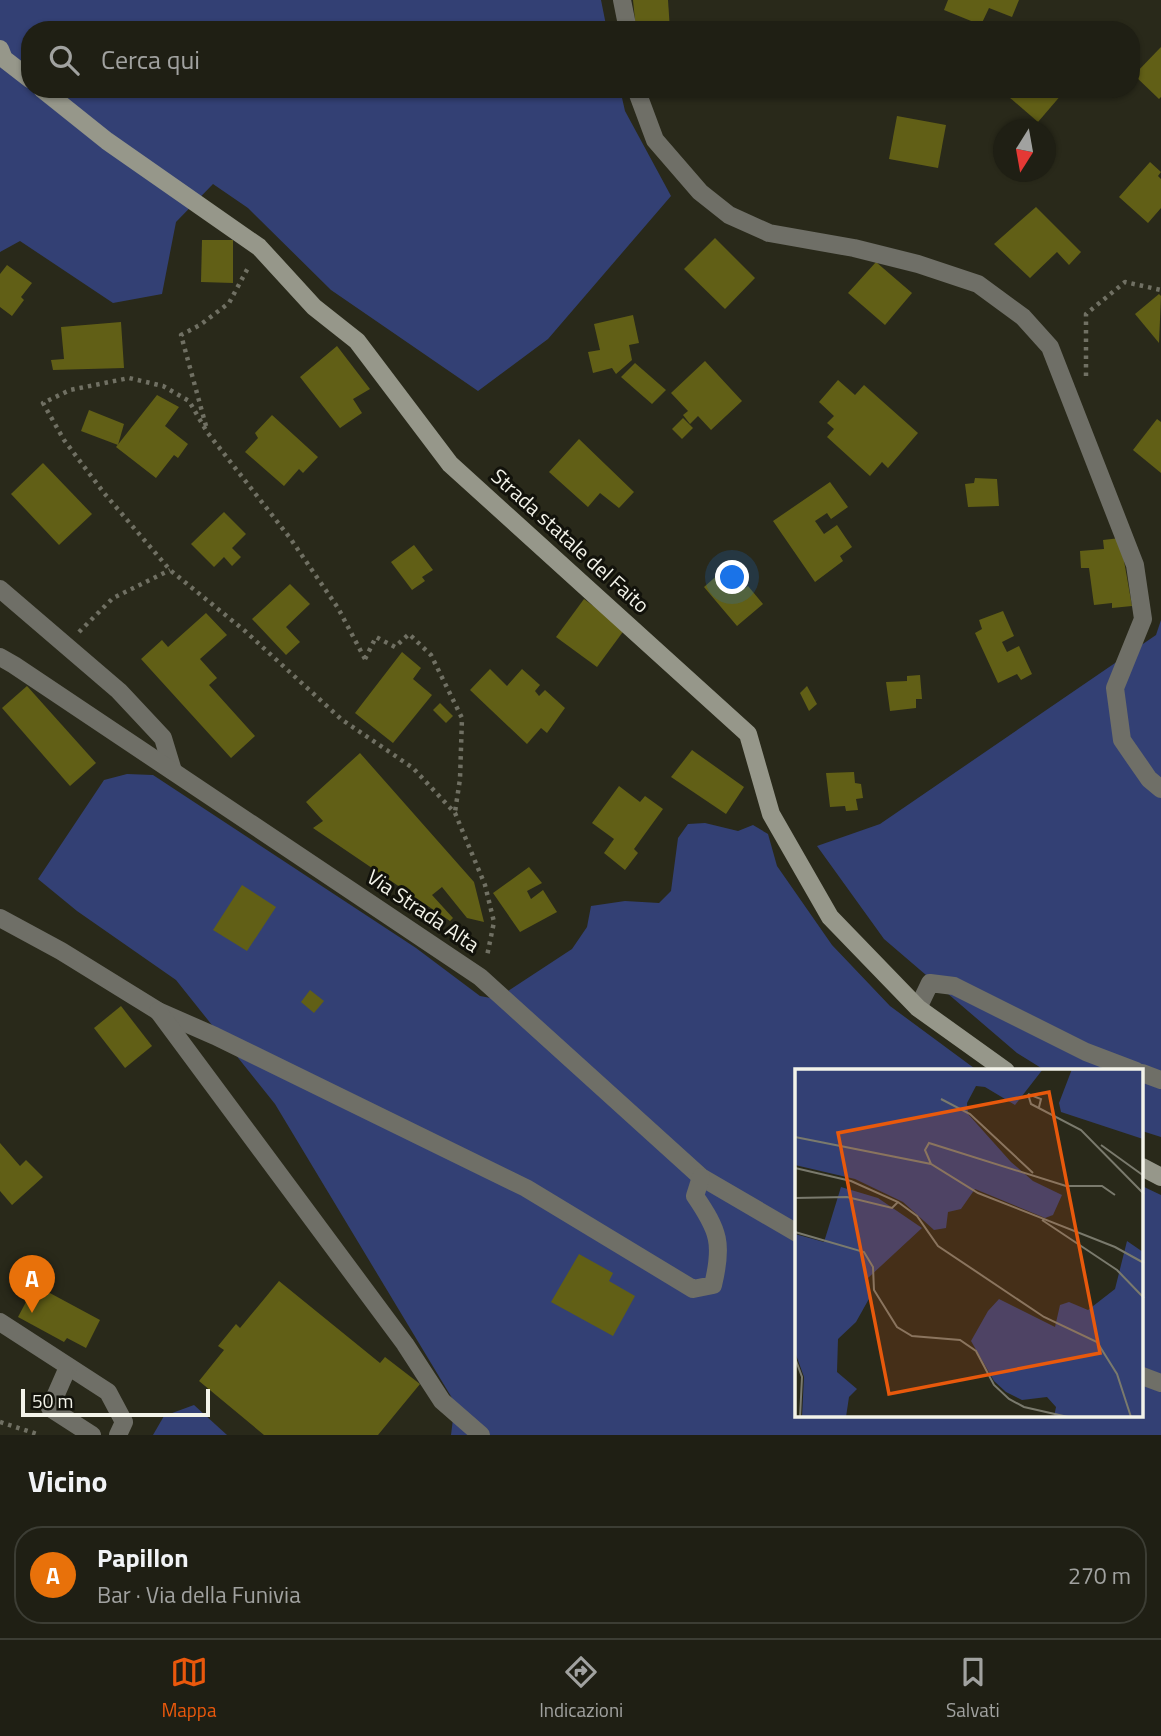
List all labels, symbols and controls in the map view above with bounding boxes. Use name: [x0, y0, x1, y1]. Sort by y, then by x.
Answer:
search box: [21, 21, 1140, 98]
text: Cerca qui: [101, 40, 200, 79]
icon: search: [45, 41, 83, 79]
north arrow: [993, 119, 1056, 182]
street label: Strada statale del Faito: [484, 460, 657, 620]
your location: [715, 560, 749, 594]
street label: Via Strada Alta: [361, 861, 487, 960]
inset map: [795, 1069, 1144, 1418]
pin: A: [9, 1255, 55, 1313]
scale bar: [21, 1386, 210, 1418]
text: 50 m: [32, 1386, 73, 1415]
text: Vicino: [28, 1458, 108, 1504]
text: Papillon: [97, 1538, 189, 1577]
text: A: [46, 1558, 60, 1593]
text: 270 m: [1068, 1558, 1131, 1593]
text: Bar · Via della Funivia: [97, 1577, 301, 1612]
tab: Mappa: [161, 1653, 216, 1724]
tab: Indicazioni: [539, 1653, 623, 1724]
tab: Salvati: [946, 1653, 1000, 1724]

